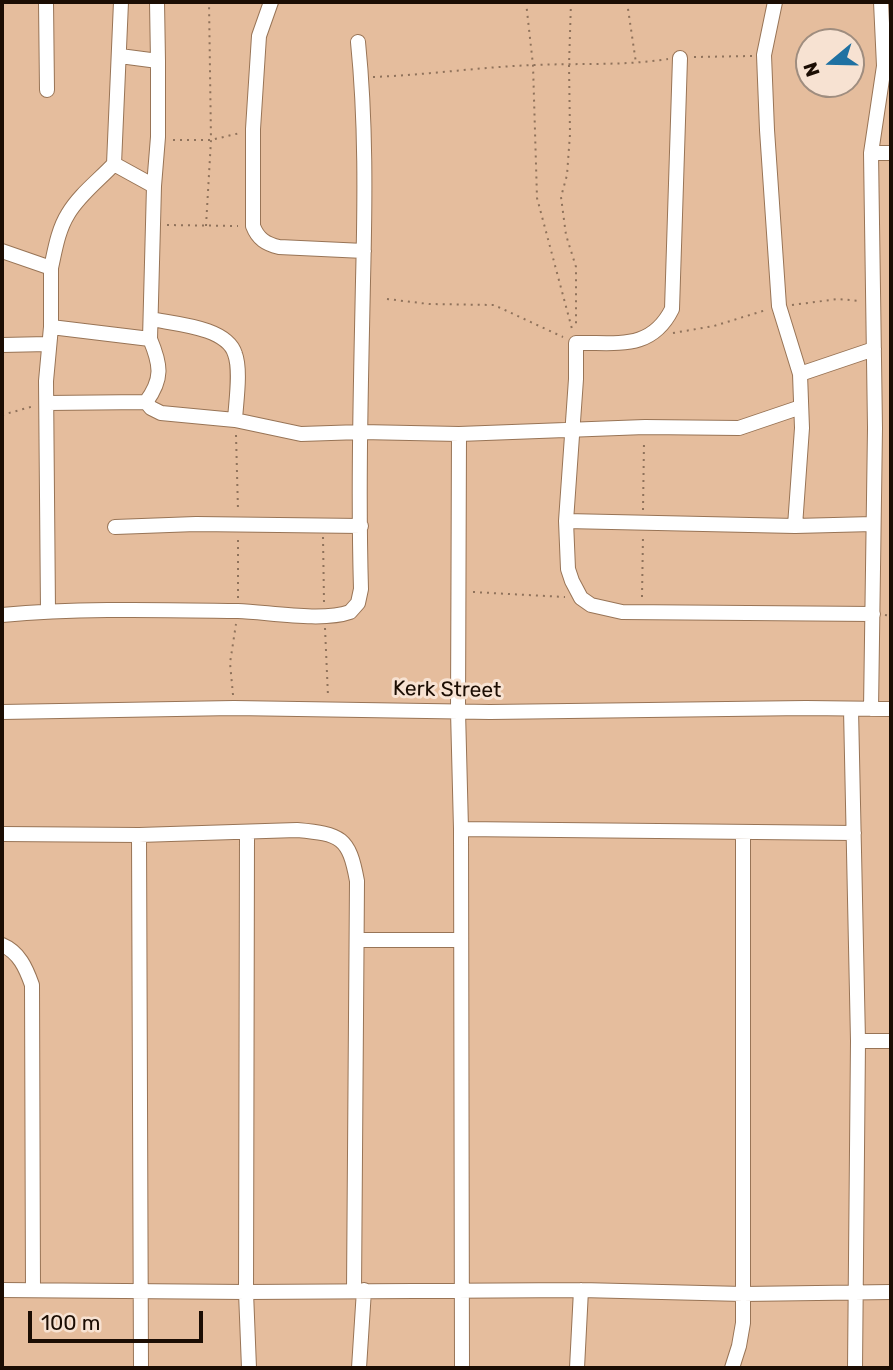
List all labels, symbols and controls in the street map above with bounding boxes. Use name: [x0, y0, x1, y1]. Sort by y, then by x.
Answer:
north arrow: [795, 28, 865, 98]
text: N: [798, 59, 825, 80]
street label: Kerk Street: [393, 676, 501, 704]
scale bar: [32, 1296, 206, 1340]
text: 100 m: [41, 1310, 100, 1335]

